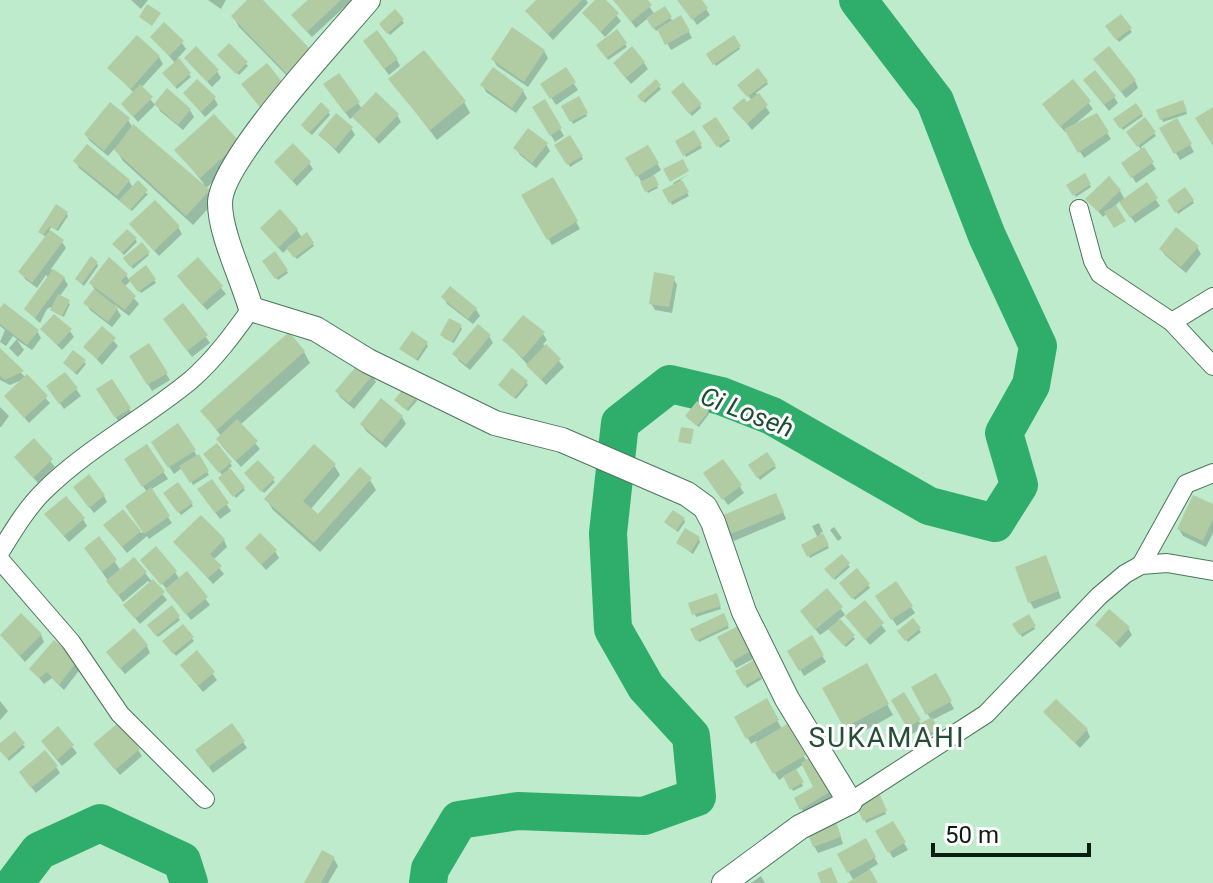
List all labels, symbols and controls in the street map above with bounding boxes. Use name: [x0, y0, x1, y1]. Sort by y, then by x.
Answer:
water label: Ci Loseh: [696, 381, 798, 443]
district label: SUKAMAHI: [808, 721, 966, 754]
scale bar: [933, 807, 1089, 857]
text: 50 m: [945, 821, 999, 849]

